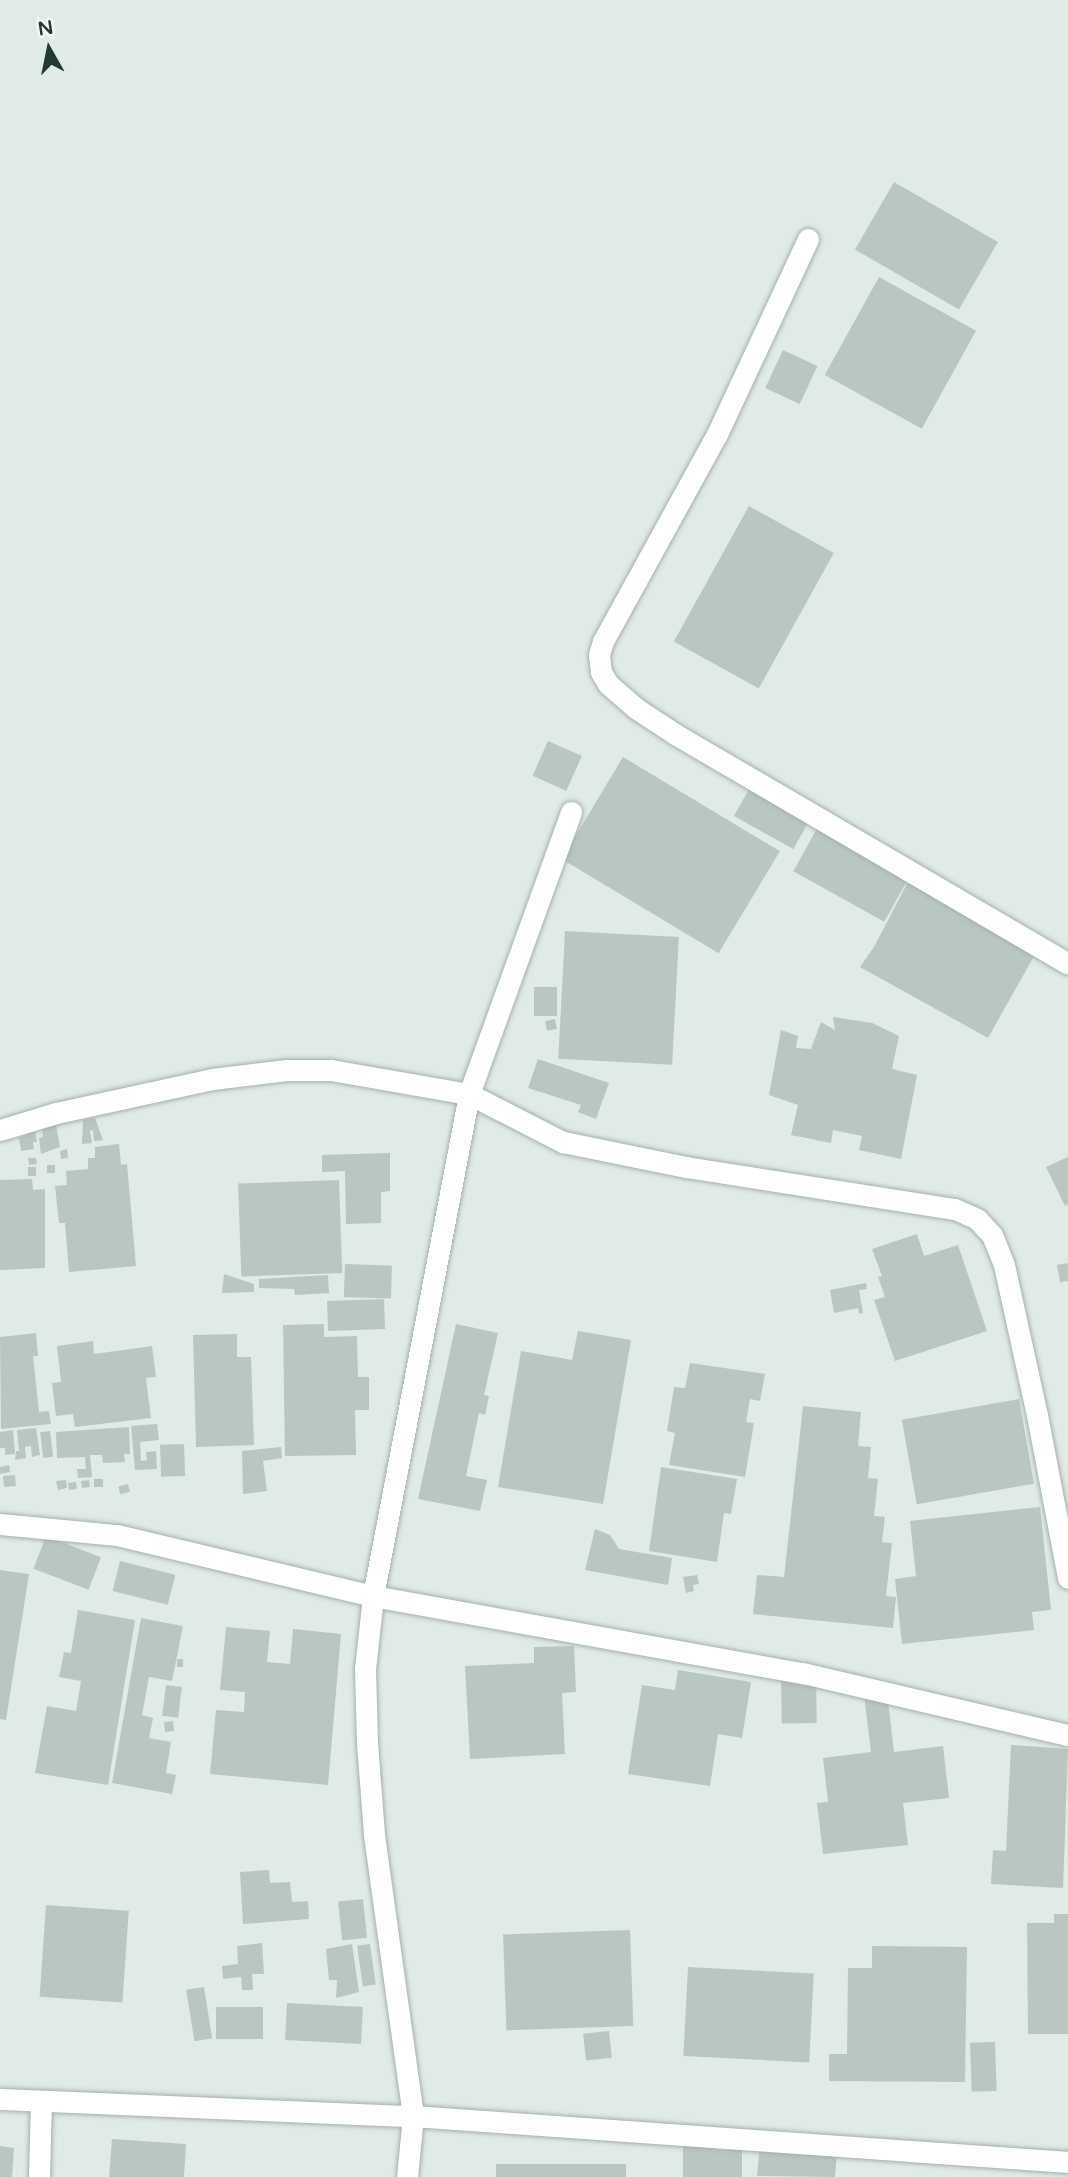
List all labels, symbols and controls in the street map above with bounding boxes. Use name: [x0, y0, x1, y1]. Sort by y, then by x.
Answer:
north arrow: [14, 14, 84, 84]
text: N: [36, 16, 55, 40]

